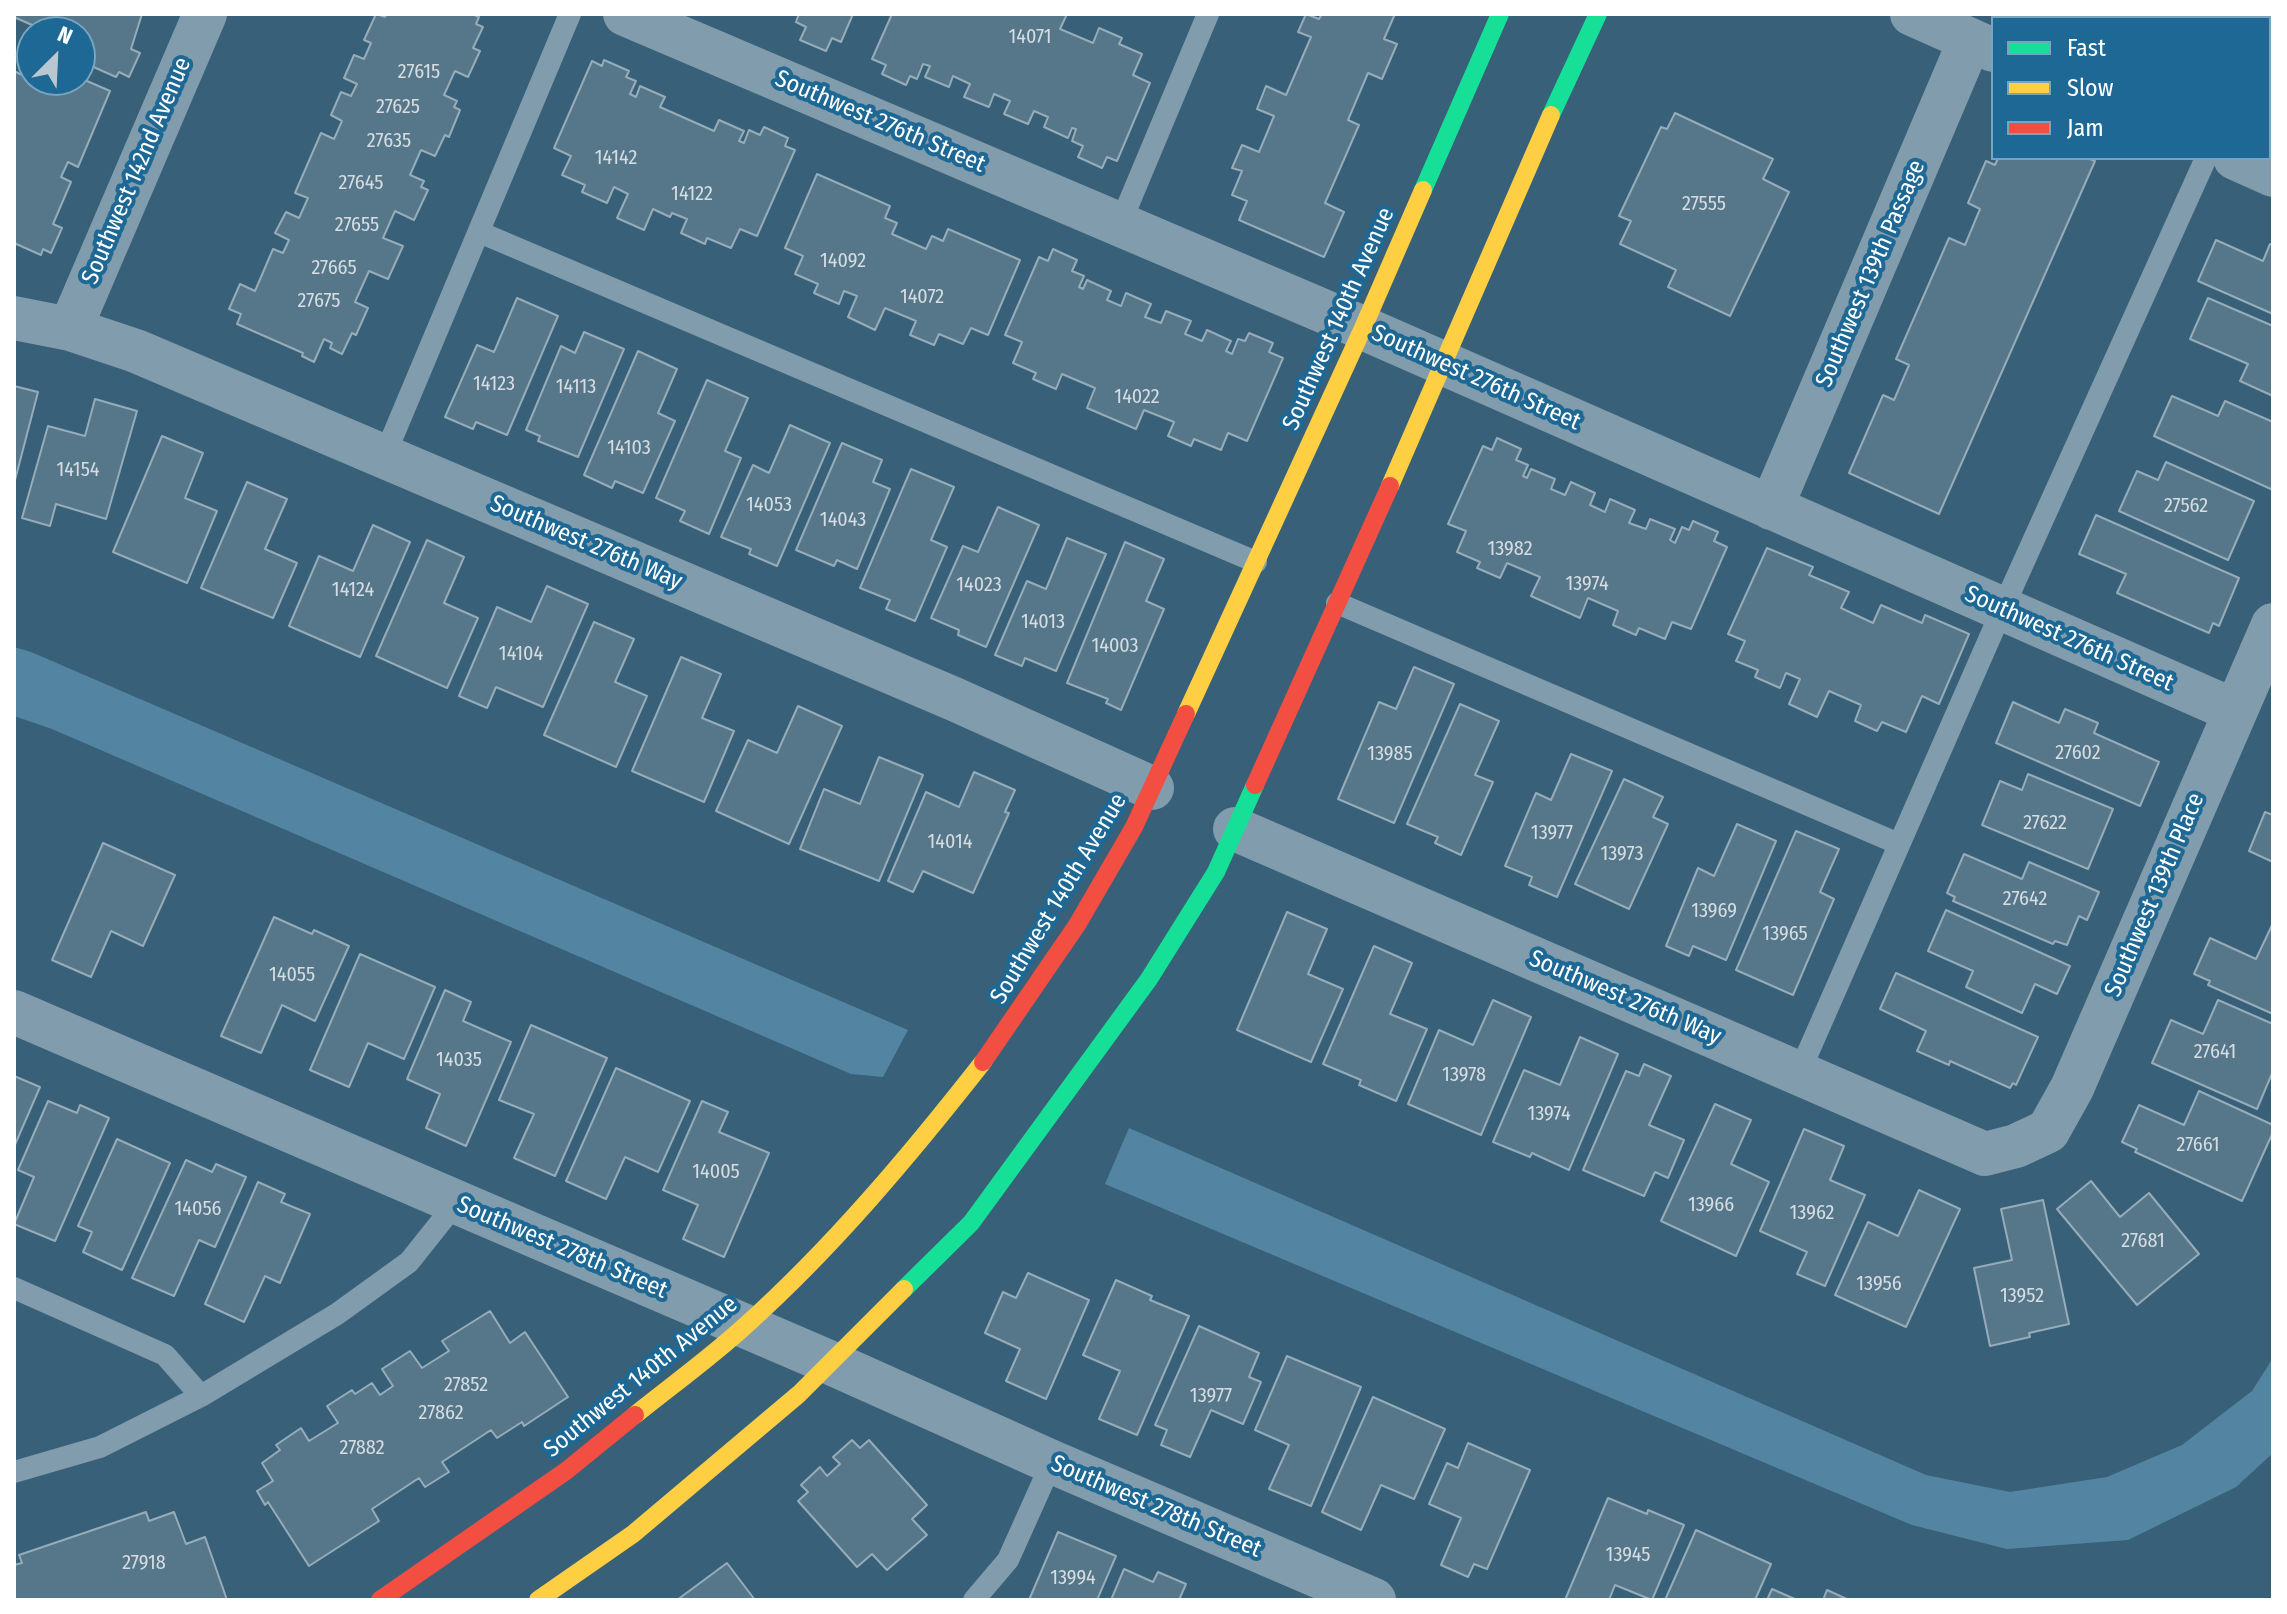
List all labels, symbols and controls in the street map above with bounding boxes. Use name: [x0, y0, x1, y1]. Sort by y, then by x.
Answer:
north arrow: [16, 16, 96, 96]
legend: [1991, 16, 2271, 160]
text: N: [54, 20, 77, 50]
house number: 14071: [1008, 25, 1052, 49]
text: Fast: [2067, 34, 2106, 62]
street label: Southwest 142nd Avenue: [76, 53, 198, 289]
house number: 27615: [398, 60, 440, 84]
street label: Southwest 276th Street: [771, 65, 989, 179]
text: Slow: [2067, 74, 2113, 102]
house number: 27625: [376, 95, 420, 119]
text: Jam: [2067, 114, 2104, 142]
house number: 27635: [367, 129, 411, 153]
house number: 14142: [595, 146, 637, 170]
street label: Southwest 139th Passage: [1810, 156, 1932, 392]
house number: 27645: [339, 171, 383, 195]
house number: 14122: [671, 182, 713, 206]
house number: 27555: [1682, 192, 1726, 216]
street label: Southwest 140th Avenue: [1277, 203, 1401, 435]
house number: 27655: [335, 213, 379, 237]
house number: 14092: [820, 249, 866, 273]
house number: 27665: [311, 256, 357, 280]
house number: 14072: [900, 285, 944, 309]
house number: 27675: [298, 289, 340, 313]
street label: Southwest 276th Street: [1367, 319, 1585, 437]
house number: 14123: [473, 372, 515, 396]
house number: 14113: [556, 375, 596, 399]
house number: 14022: [1114, 385, 1160, 409]
house number: 14103: [607, 436, 651, 460]
house number: 14154: [56, 458, 100, 482]
street label: Southwest 276th Way: [486, 490, 686, 596]
house number: 14053: [746, 493, 792, 517]
house number: 27562: [2164, 494, 2208, 518]
house number: 14043: [820, 508, 866, 532]
house number: 13982: [1488, 537, 1532, 561]
house number: 13974: [1565, 572, 1609, 596]
house number: 14023: [956, 573, 1002, 597]
house number: 14124: [332, 578, 374, 602]
street label: Southwest 276th Street: [1960, 580, 2178, 698]
house number: 14013: [1021, 610, 1065, 634]
house number: 14003: [1091, 634, 1139, 658]
house number: 14104: [499, 642, 543, 666]
house number: 27602: [2055, 741, 2101, 765]
house number: 13985: [1367, 742, 1413, 766]
street label: Southwest 140th Avenue: [985, 788, 1133, 1010]
street label: Southwest 139th Place: [2099, 789, 2211, 1001]
house number: 27622: [2023, 811, 2067, 835]
house number: 13977: [1531, 821, 1573, 845]
house number: 14014: [928, 830, 972, 854]
house number: 13973: [1600, 842, 1644, 866]
house number: 27642: [2003, 887, 2047, 911]
house number: 13969: [1691, 899, 1737, 923]
house number: 13965: [1762, 922, 1808, 946]
street label: Southwest 276th Way: [1525, 945, 1725, 1051]
house number: 14055: [269, 963, 315, 987]
house number: 27641: [2194, 1040, 2236, 1064]
house number: 14035: [436, 1048, 482, 1072]
house number: 13978: [1442, 1063, 1486, 1087]
house number: 13974: [1527, 1102, 1571, 1126]
house number: 27661: [2176, 1133, 2220, 1157]
house number: 14005: [692, 1160, 740, 1184]
street label: Southwest 278th Street: [452, 1191, 672, 1305]
house number: 13966: [1688, 1193, 1734, 1217]
house number: 14056: [175, 1197, 221, 1221]
house number: 13962: [1790, 1201, 1834, 1225]
house number: 27681: [2121, 1229, 2165, 1253]
house number: 13956: [1856, 1272, 1902, 1296]
house number: 13952: [2000, 1284, 2044, 1308]
street label: Southwest 140th Avenue: [538, 1290, 744, 1464]
house number: 27852: [444, 1373, 488, 1397]
house number: 13977: [1190, 1384, 1232, 1408]
house number: 27862: [419, 1401, 463, 1425]
house number: 27882: [339, 1436, 385, 1460]
street label: Southwest 278th Street: [1046, 1450, 1266, 1564]
house number: 13945: [1606, 1543, 1650, 1567]
house number: 27918: [122, 1551, 166, 1575]
house number: 13994: [1050, 1566, 1096, 1590]

